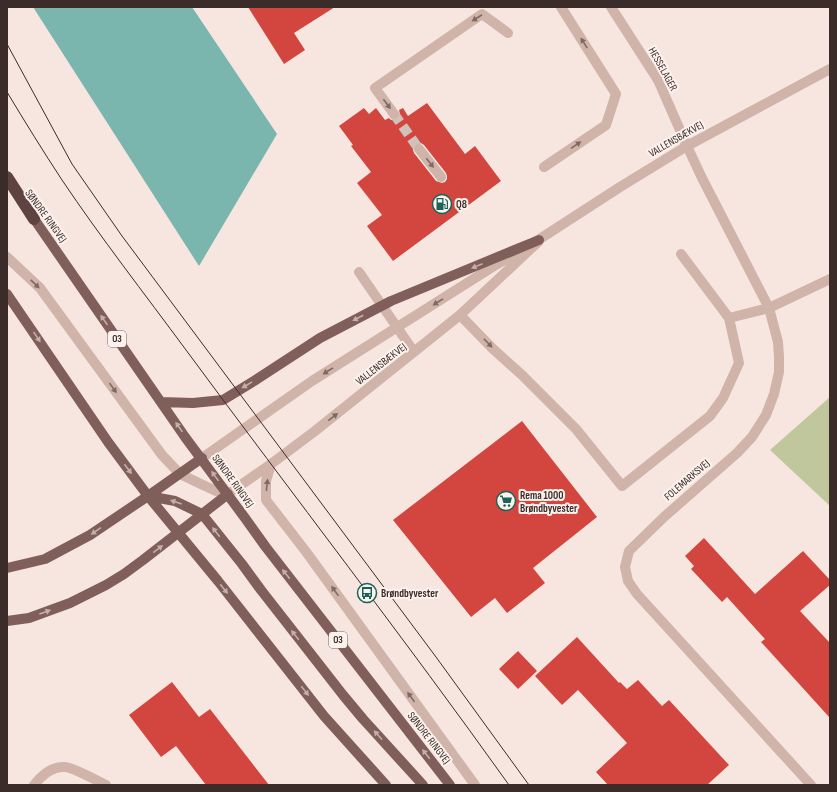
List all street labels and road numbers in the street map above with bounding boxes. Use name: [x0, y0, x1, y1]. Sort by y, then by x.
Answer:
street label: HESSELAGER: [646, 45, 680, 93]
street label: VALLENSBÆKVEJ: [646, 118, 706, 160]
street label: SØNDRE RINGVEJ: [22, 187, 70, 245]
road number: O3: [108, 331, 126, 347]
street label: VALLENSBÆKVEJ: [353, 340, 409, 388]
street label: SØNDRE RINGVEJ: [209, 452, 257, 510]
street label: FOLEMARKSVEJ: [662, 457, 712, 503]
road number: O3: [329, 632, 347, 648]
street label: SØNDRE RINGVEJ: [405, 709, 453, 767]

